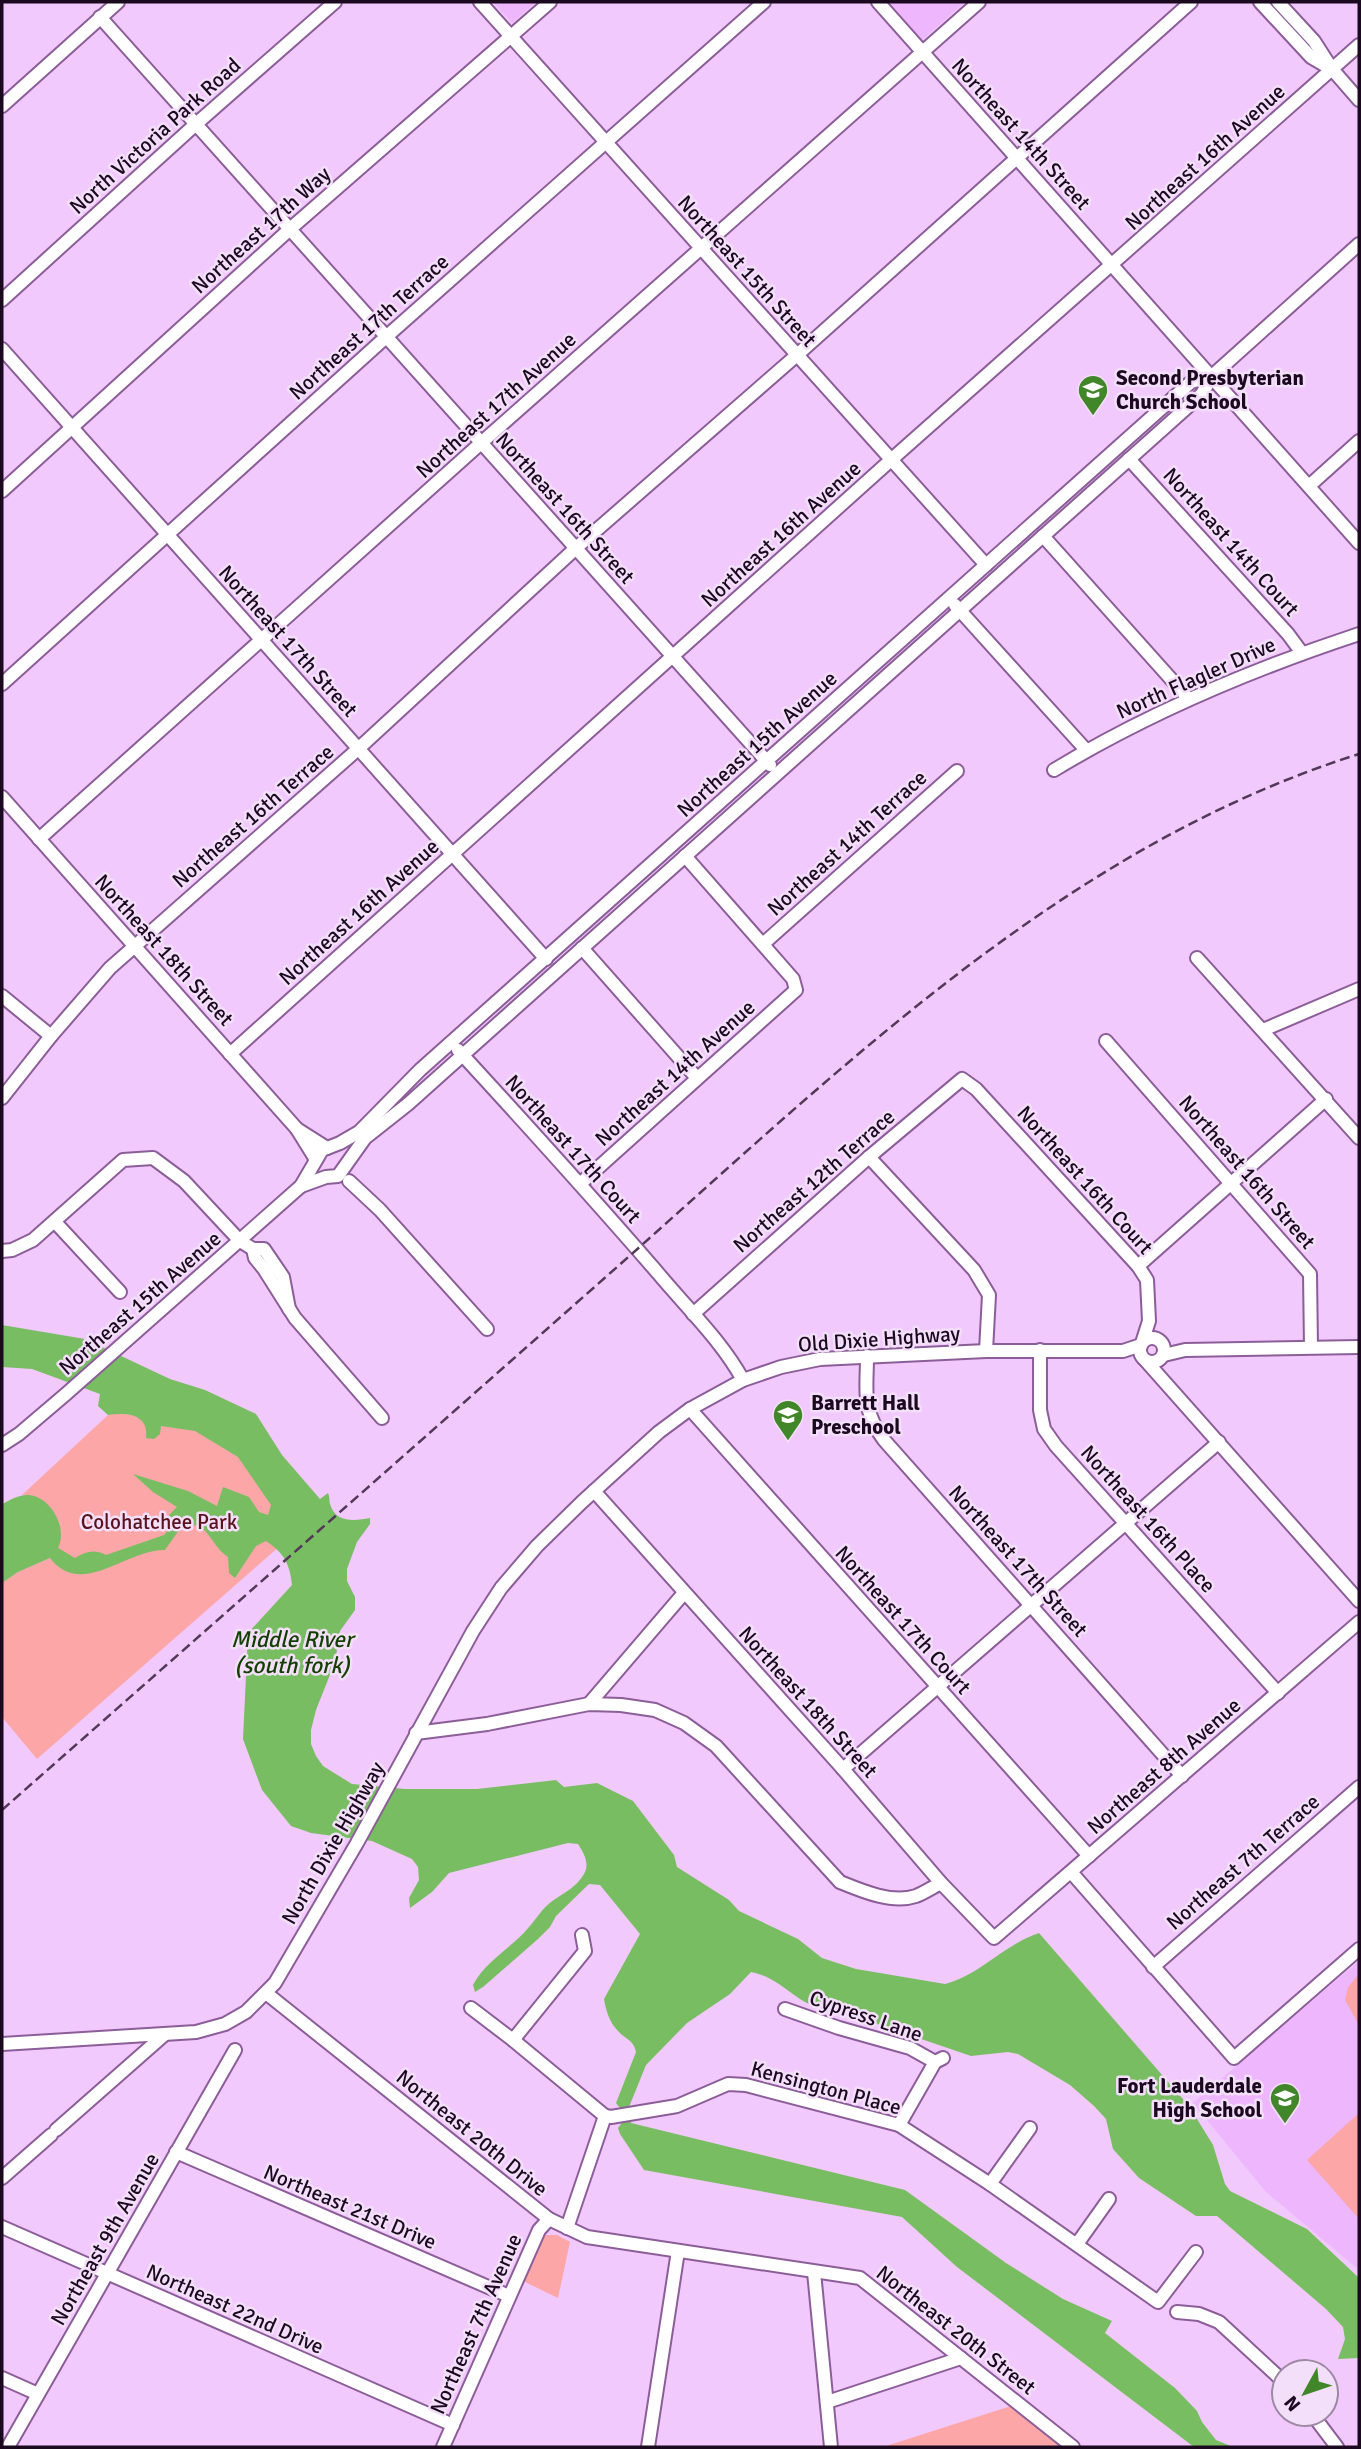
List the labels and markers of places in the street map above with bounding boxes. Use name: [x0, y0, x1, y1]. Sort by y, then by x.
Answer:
place label: Second Presbyterian Church School: [1116, 365, 1304, 415]
school or university icon: Second Presbyterian Church School: [1076, 373, 1110, 417]
place label: Barrett Hall Preschool: [811, 1390, 920, 1440]
school or university icon: Barrett Hall Preschool: [771, 1398, 805, 1442]
place label: Fort Lauderdale High School: [1117, 2073, 1262, 2123]
school or university icon: Fort Lauderdale High School: [1268, 2081, 1302, 2125]

